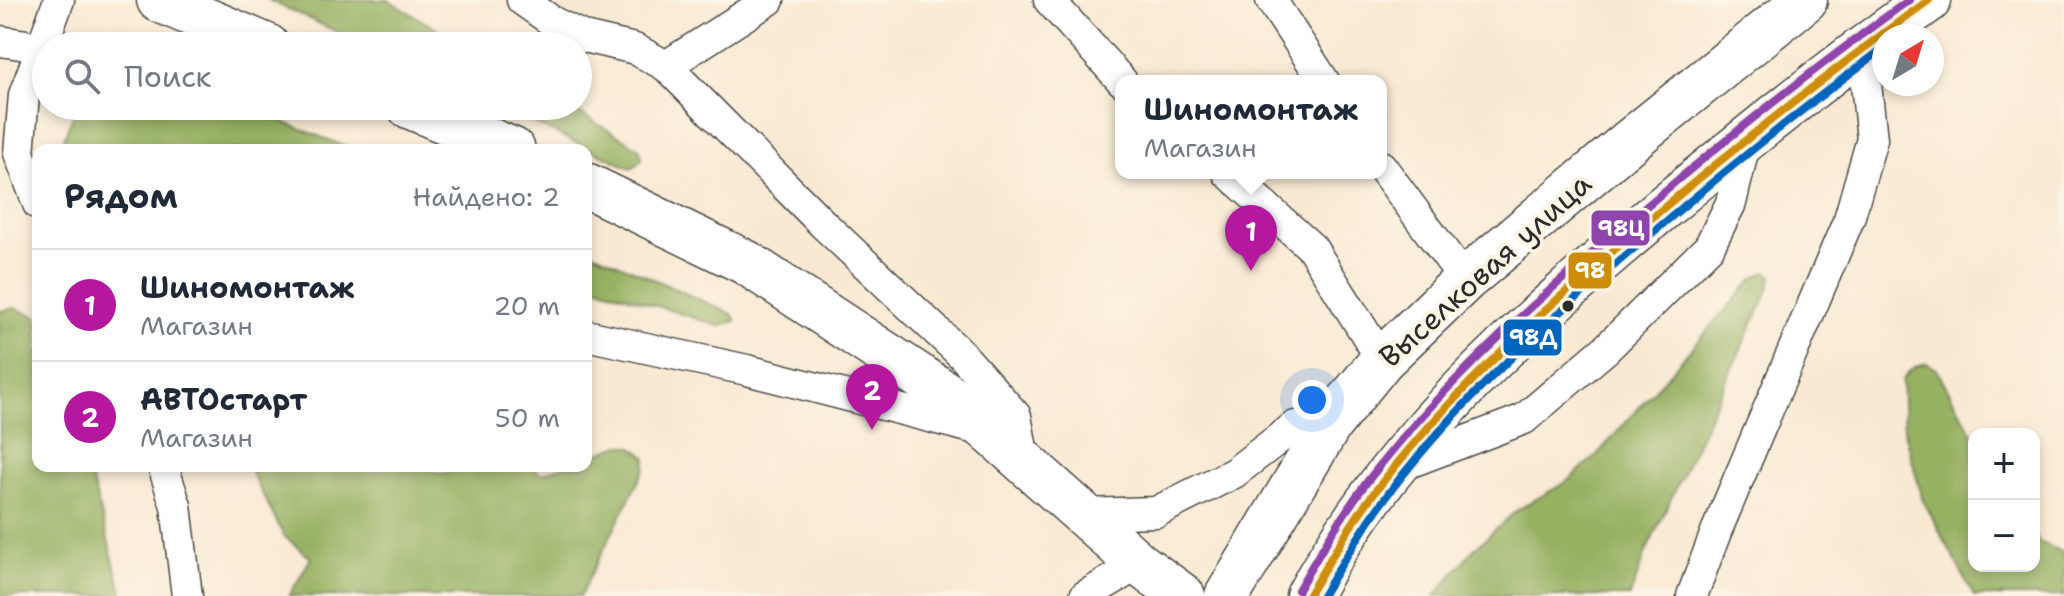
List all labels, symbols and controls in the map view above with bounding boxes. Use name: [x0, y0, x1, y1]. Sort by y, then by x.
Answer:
north arrow: [1872, 24, 1944, 96]
search box: [32, 32, 592, 120]
icon: search: [60, 54, 104, 98]
text: Поиск: [124, 56, 212, 97]
popup: [1115, 75, 1387, 179]
text: Шиномонтаж: [1144, 89, 1358, 130]
text: Магазин: [1144, 130, 1257, 165]
street label: Выселковая улица: [1370, 163, 1600, 376]
text: Рядом: [64, 173, 178, 219]
text: Найдено: 2: [413, 179, 560, 214]
pin: 1: [1225, 205, 1277, 271]
line badge: 98Ц: [1590, 209, 1651, 247]
text: 98Ц: [1598, 214, 1644, 243]
line badge: 98: [1567, 251, 1613, 290]
text: 98: [1575, 256, 1605, 285]
text: Шиномонтаж: [140, 267, 354, 308]
text: 1: [84, 288, 96, 323]
text: 20 m: [493, 288, 560, 323]
unlabelled marker: [1560, 298, 1576, 314]
text: Магазин: [140, 308, 253, 343]
line badge: 98Д: [1502, 318, 1563, 357]
text: 98Д: [1509, 323, 1557, 352]
pin: 2: [846, 364, 898, 430]
text: АВТОстарт: [140, 379, 307, 420]
your location: [1292, 380, 1332, 420]
text: 2: [81, 400, 99, 435]
text: 50 m: [495, 400, 560, 435]
text: Магазин: [140, 420, 253, 455]
map controls: [1968, 428, 2040, 572]
button: +: [1968, 428, 2040, 500]
button: −: [1968, 500, 2040, 572]

